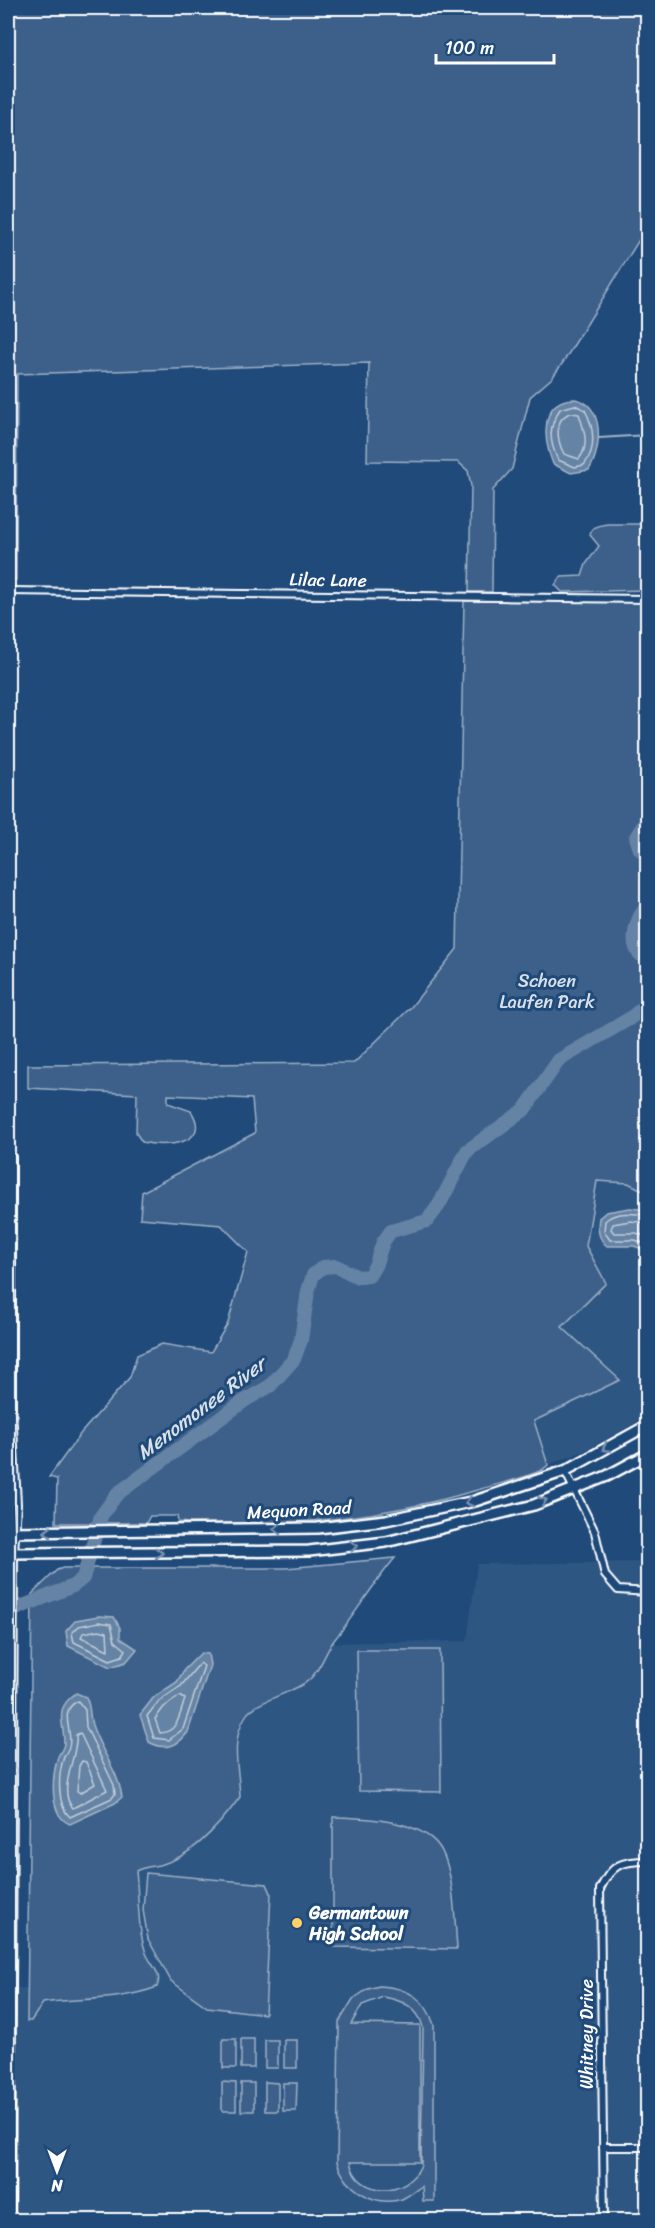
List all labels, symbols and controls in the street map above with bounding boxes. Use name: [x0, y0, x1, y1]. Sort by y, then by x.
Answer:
scale bar: [436, 27, 554, 65]
text: 100 m: [445, 32, 494, 64]
street label: Lilac Lane: [289, 563, 367, 597]
park label: Schoen Laufen Park: [500, 965, 595, 1018]
water label: Menomonee River: [129, 1346, 277, 1469]
one-way arrow: [602, 1441, 612, 1452]
street label: Mequon Road: [246, 1491, 353, 1529]
one-way arrow: [464, 1494, 474, 1507]
one-way arrow: [537, 1496, 548, 1509]
one-way arrow: [272, 1523, 281, 1535]
one-way arrow: [43, 1526, 52, 1538]
one-way arrow: [349, 1540, 358, 1553]
one-way arrow: [155, 1547, 164, 1559]
place label: Germantown High School: [308, 1897, 409, 1950]
marker: Germantown High School: [290, 1916, 304, 1930]
street label: Whitney Drive: [571, 1979, 603, 2089]
north arrow: [27, 2141, 87, 2201]
text: N: [51, 2171, 64, 2200]

